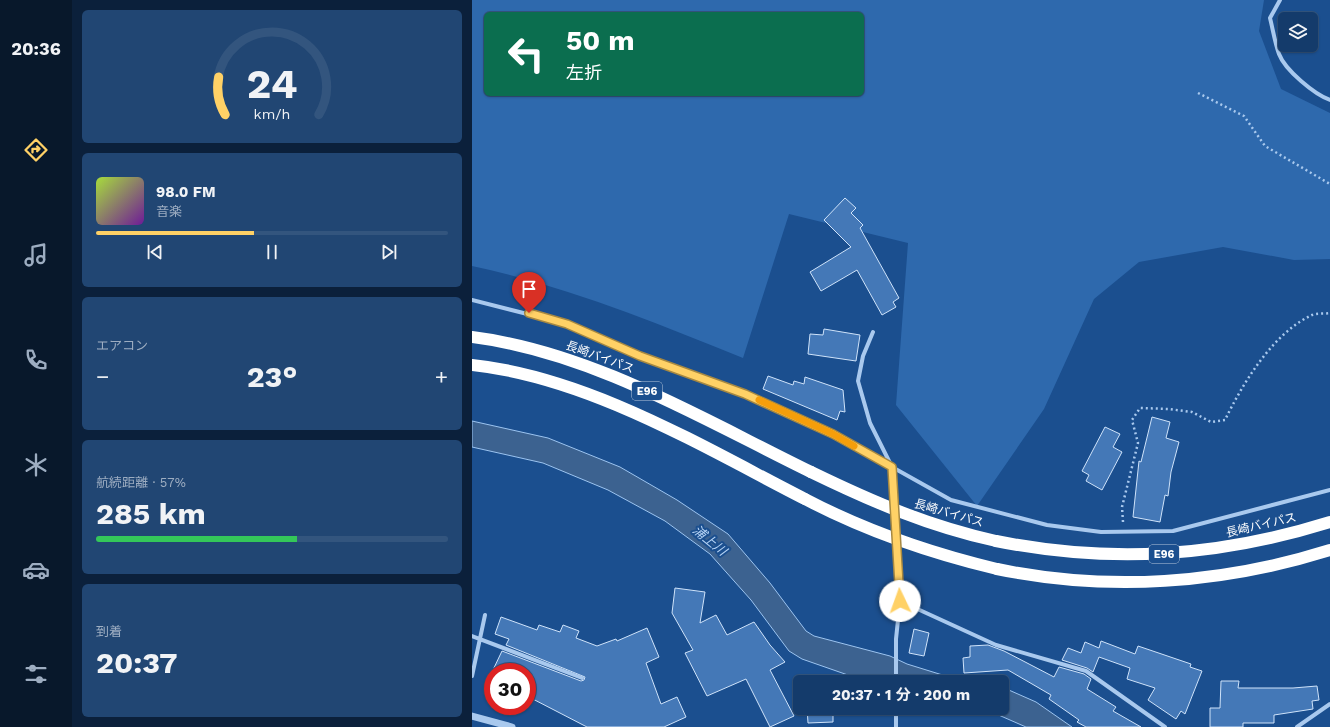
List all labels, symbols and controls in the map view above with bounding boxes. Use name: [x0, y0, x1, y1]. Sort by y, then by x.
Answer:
map controls: [1278, 12, 1318, 52]
button: layers: [1278, 12, 1318, 52]
text: 50 m: [566, 24, 635, 57]
icon: left: [500, 28, 552, 80]
text: 20:36: [11, 38, 61, 59]
text: 24: [246, 59, 298, 108]
text: 左折: [566, 62, 602, 83]
text: km/h: [254, 105, 290, 121]
icon: directions: [22, 136, 50, 164]
text: 98.0 FM: [156, 183, 216, 201]
text: 音楽: [156, 204, 182, 219]
icon: music: [22, 241, 50, 269]
icon: previous: [144, 241, 166, 263]
icon: pause: [261, 241, 283, 263]
icon: next: [378, 241, 400, 263]
pin: [512, 272, 546, 313]
icon: arrive: [518, 278, 540, 300]
text: エアコン: [96, 338, 148, 353]
street label: 長崎バイパス: [564, 338, 636, 376]
icon: phone: [22, 346, 50, 374]
text: 23°: [247, 359, 297, 394]
text: −: [96, 364, 109, 389]
text: +: [435, 364, 448, 389]
road number: E96: [632, 382, 662, 400]
icon: climate: [22, 451, 50, 479]
text: 航続距離 · 57%: [96, 475, 186, 490]
text: 285 km: [96, 496, 206, 531]
street label: 長崎バイパス: [913, 496, 985, 530]
street label: 長崎バイパス: [1224, 510, 1298, 540]
water label: 浦上川: [690, 522, 731, 560]
road number: E96: [1149, 545, 1179, 563]
icon: car: [22, 556, 50, 584]
position arrow: [879, 580, 921, 622]
text: 到着: [96, 624, 122, 639]
text: 20:37: [96, 645, 177, 680]
icon: filters: [22, 660, 50, 688]
speed limit sign: 30: [484, 663, 536, 715]
text: 20:37 · 1 分 · 200 m: [832, 686, 970, 704]

